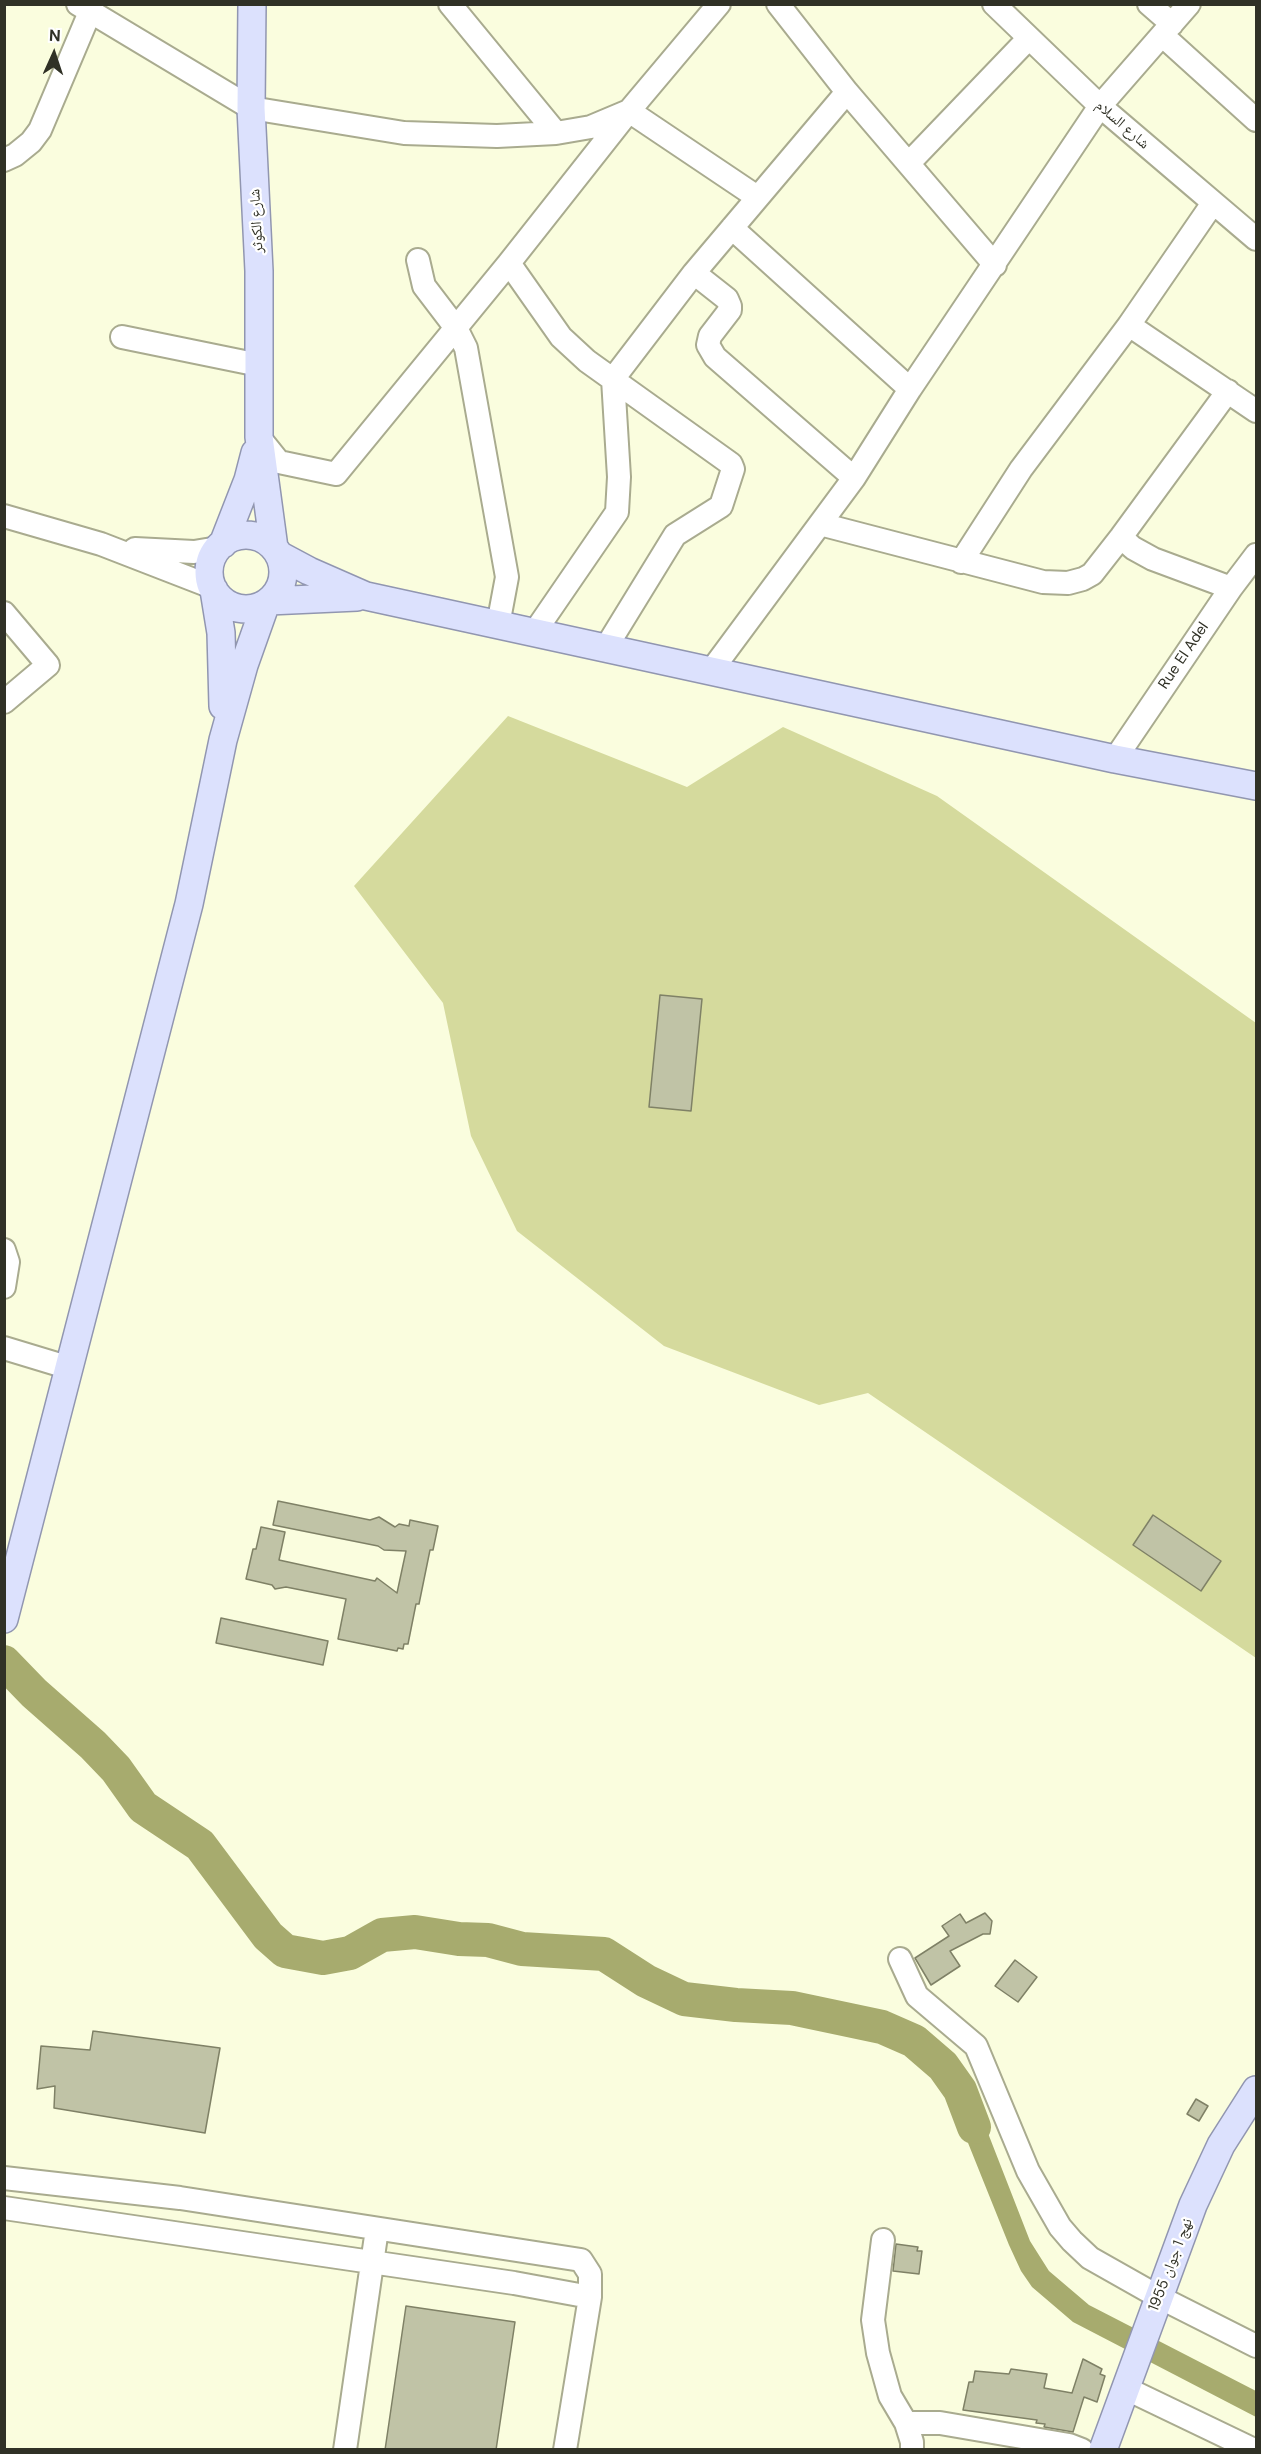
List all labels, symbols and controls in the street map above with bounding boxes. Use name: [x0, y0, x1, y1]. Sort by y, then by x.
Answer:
north arrow: [24, 24, 84, 84]
text: N: [49, 25, 61, 46]
street label: شارع السلام: [1091, 97, 1153, 153]
street label: شارع الكوثر: [246, 188, 268, 254]
street label: Rue El Adel: [1155, 619, 1213, 693]
street label: نهج 1 جوان 1955: [1145, 2216, 1197, 2314]

